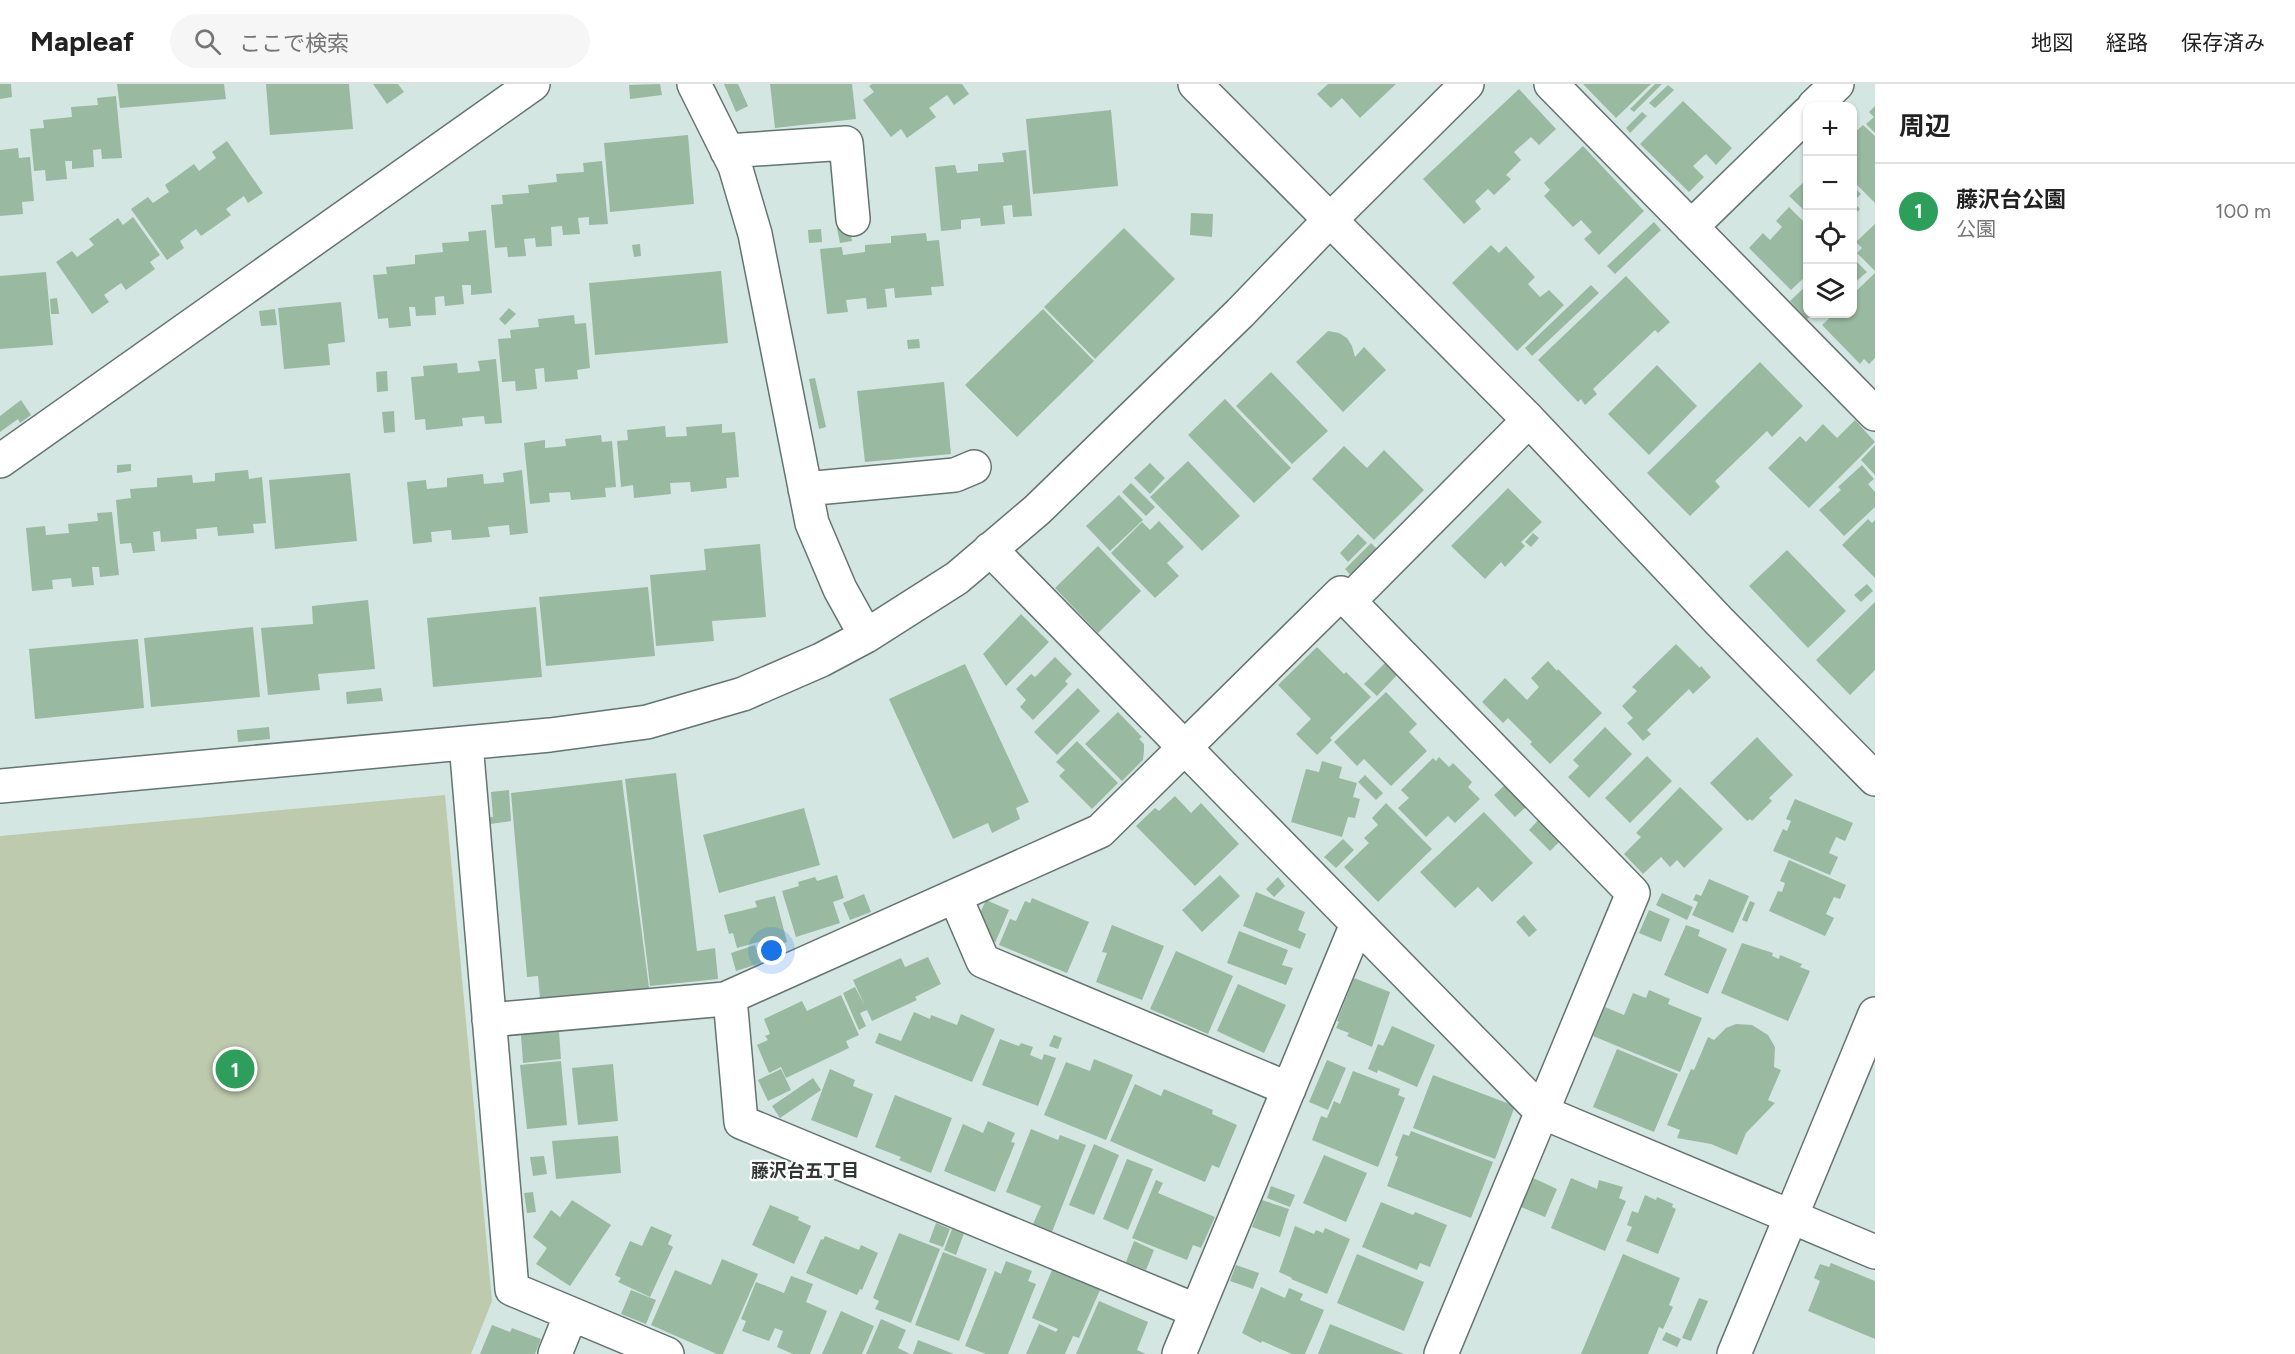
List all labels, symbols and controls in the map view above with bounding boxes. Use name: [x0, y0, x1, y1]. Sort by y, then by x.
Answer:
search box: [170, 14, 590, 68]
text: Mapleaf: [30, 24, 134, 58]
icon: search: [191, 25, 224, 58]
text: ここで検索: [239, 30, 349, 57]
text: 地図: [2031, 30, 2073, 55]
text: 経路: [2106, 30, 2148, 55]
text: 保存済み: [2181, 30, 2265, 55]
map controls: [1803, 102, 1857, 318]
button: +: [1803, 102, 1857, 156]
text: 周辺: [1899, 110, 1951, 142]
button: −: [1803, 156, 1857, 210]
text: 藤沢台公園: [1956, 186, 2066, 213]
text: 1: [1914, 199, 1923, 223]
text: 100 m: [2215, 199, 2271, 223]
button: locate: [1803, 210, 1857, 264]
text: 公園: [1956, 217, 1996, 241]
button: layers: [1803, 264, 1857, 318]
your location: [757, 936, 786, 965]
pin: 1: [216, 1046, 254, 1092]
district label: 藤沢台五丁目: [751, 1160, 859, 1182]

